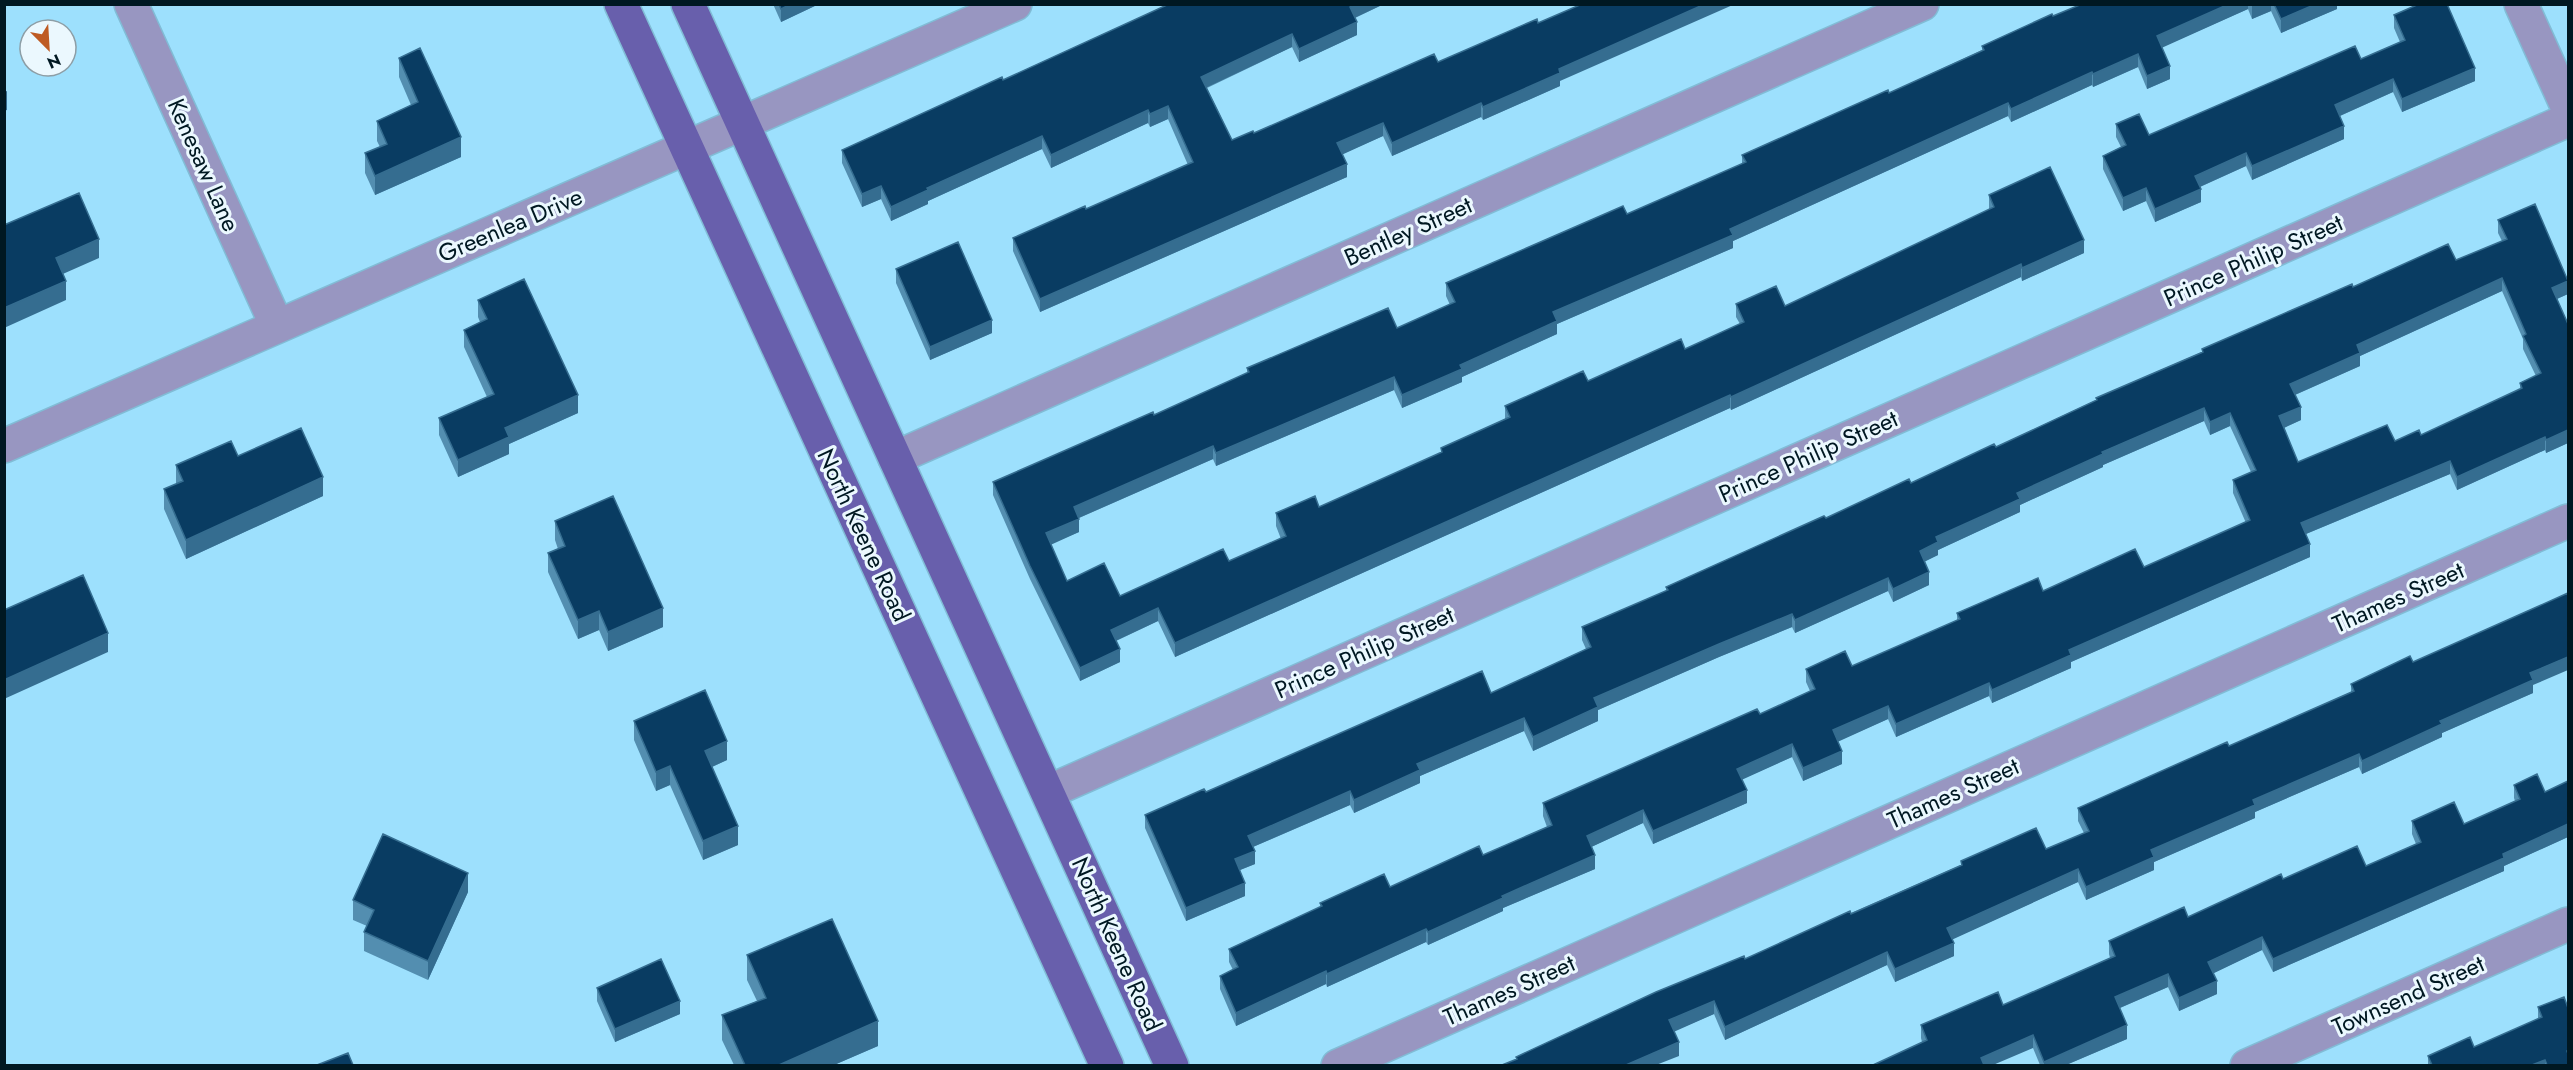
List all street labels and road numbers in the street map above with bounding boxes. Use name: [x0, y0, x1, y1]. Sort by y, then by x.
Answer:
street label: Kenesaw Lane: [159, 93, 249, 237]
street label: Greenlea Drive: [432, 179, 588, 271]
street label: Bentley Street: [1338, 187, 1478, 275]
street label: Prince Philip Street: [2158, 205, 2348, 315]
street label: Prince Philip Street: [1713, 401, 1903, 511]
street label: North Keene Road: [809, 443, 919, 627]
street label: Thames Street: [2327, 552, 2470, 642]
street label: Prince Philip Street: [1269, 597, 1459, 707]
street label: Thames Street: [1882, 748, 2025, 838]
street label: North Keene Road: [1063, 851, 1171, 1037]
street label: Thames Street: [1438, 945, 1581, 1035]
street label: Townsend Street: [2326, 946, 2490, 1044]

